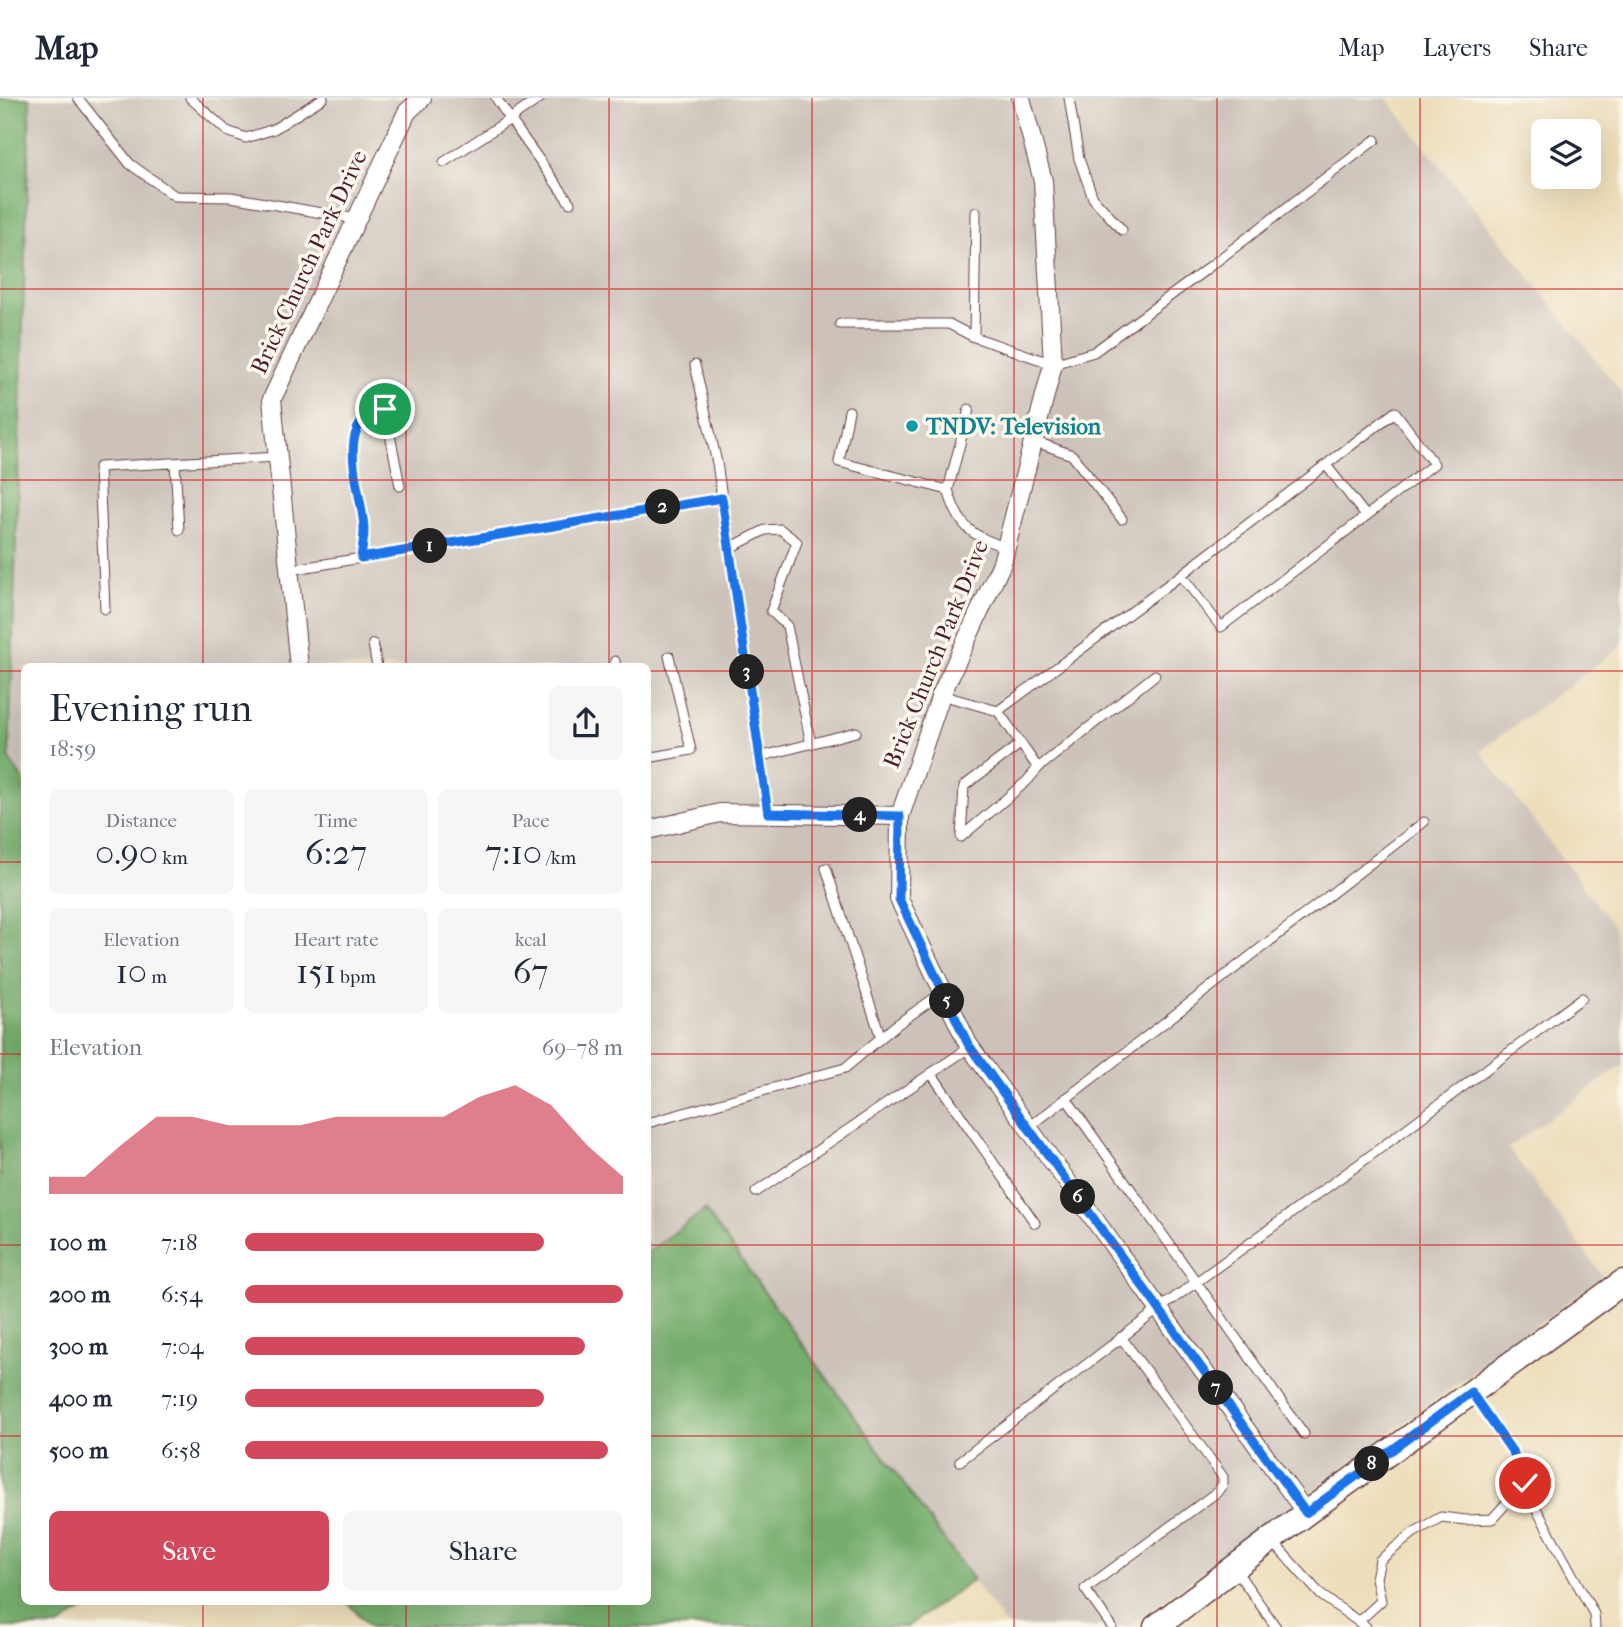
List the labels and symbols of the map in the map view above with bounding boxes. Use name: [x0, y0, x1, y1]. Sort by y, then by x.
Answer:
street label: Brick Church Park Drive: [245, 146, 373, 378]
pin: [355, 379, 415, 439]
place label: TNDV: Television: [925, 413, 1102, 440]
marker: TNDV: Television: [904, 418, 920, 434]
pin: 2: [646, 490, 680, 524]
pin: 1: [412, 528, 448, 564]
street label: Brick Church Park Drive: [878, 536, 994, 772]
pin: 3: [730, 654, 764, 690]
pin: 4: [842, 798, 878, 832]
pin: 5: [930, 984, 964, 1018]
pin: 6: [1060, 1180, 1096, 1214]
pin: 7: [1198, 1370, 1234, 1406]
pin: 8: [1354, 1446, 1390, 1482]
pin: [1495, 1453, 1555, 1513]

